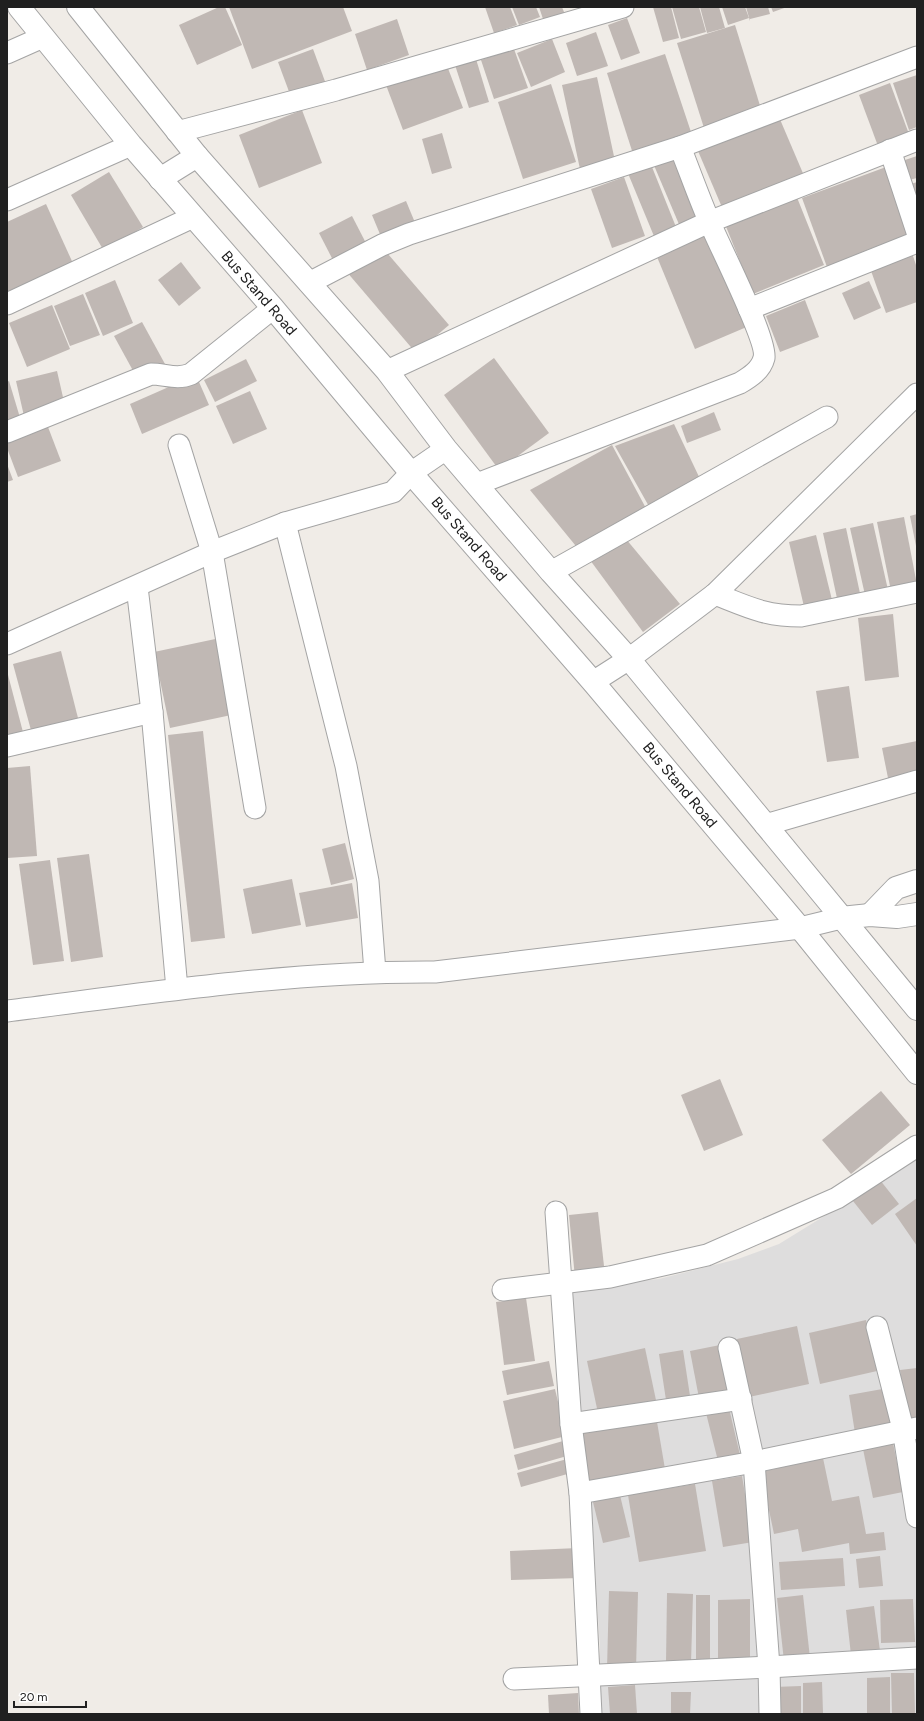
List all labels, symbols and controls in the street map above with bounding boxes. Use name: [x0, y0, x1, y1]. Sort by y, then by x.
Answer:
street label: Bus Stand Road: [217, 247, 301, 339]
street label: Bus Stand Road: [427, 493, 511, 585]
street label: Bus Stand Road: [639, 739, 721, 831]
scale bar: [14, 1683, 86, 1709]
text: 20 m: [20, 1690, 48, 1704]

